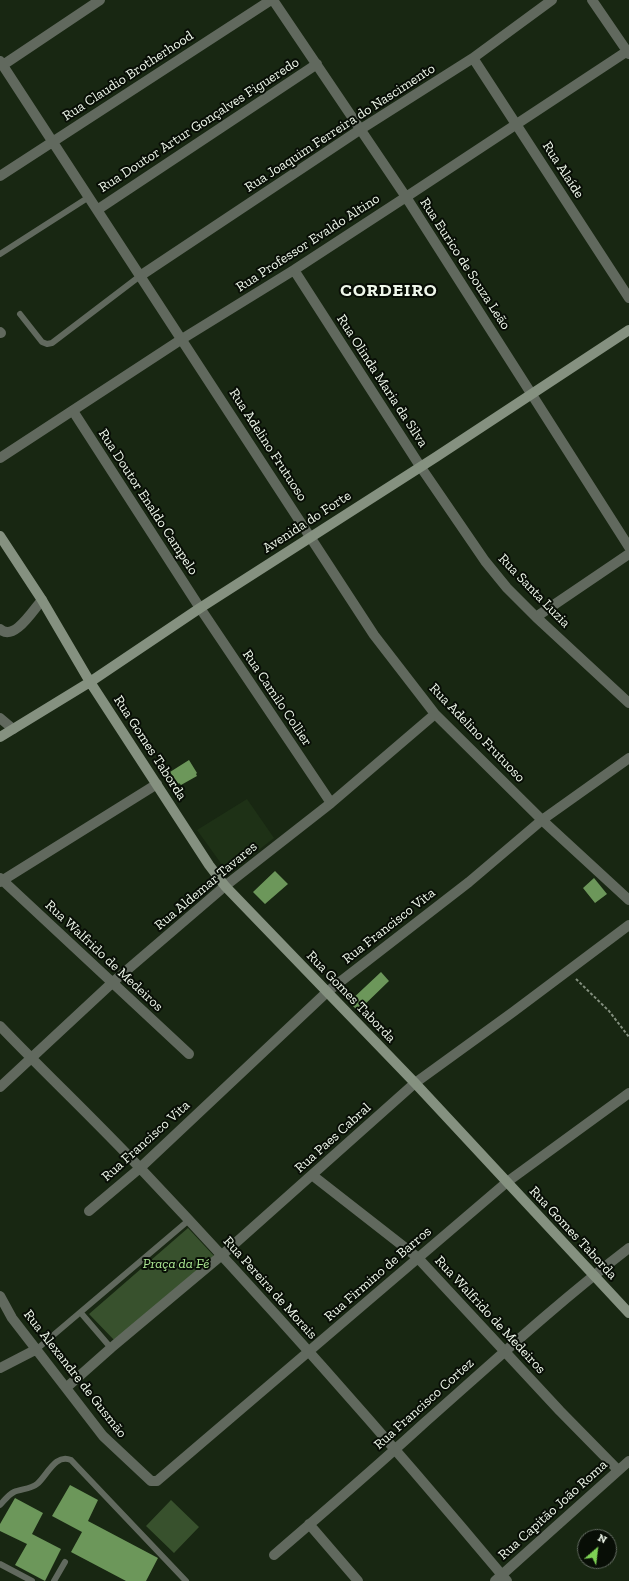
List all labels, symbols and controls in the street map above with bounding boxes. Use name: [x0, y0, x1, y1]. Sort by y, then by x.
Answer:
street label: Rua Claudio Brotherhood: [59, 27, 197, 125]
street label: Rua Doutor Artur Gonçalves Figueredo: [96, 54, 302, 196]
street label: Rua Joaquim Ferreira do Nascimento: [242, 60, 438, 196]
street label: Rua Alaíde: [538, 139, 588, 201]
street label: Rua Professor Evaldo Altino: [233, 190, 383, 296]
street label: Rua Eurico de Souza Leão: [416, 195, 514, 333]
district label: CORDEIRO: [340, 280, 438, 302]
street label: Rua Olinda Maria da Silva: [333, 311, 431, 451]
street label: Rua Adelino Frutuoso: [225, 386, 311, 504]
street label: Rua Doutor Enaldo Campelo: [94, 426, 202, 578]
street label: Avenida do Forte: [260, 487, 354, 557]
street label: Rua Santa Luzia: [494, 551, 574, 631]
street label: Rua Camilo Collier: [239, 647, 315, 749]
street label: Rua Adelino Frutuoso: [426, 680, 528, 786]
street label: Rua Gomes Taborda: [110, 693, 190, 803]
street label: Rua Aldemar Tavares: [151, 838, 261, 934]
street label: Rua Francisco Vita: [339, 885, 439, 967]
street label: Rua Walfrido de Medeiros: [42, 897, 166, 1015]
street label: Rua Gomes Taborda: [303, 948, 399, 1046]
street label: Rua Francisco Vita: [98, 1097, 194, 1185]
street label: Rua Paes Cabral: [291, 1099, 375, 1177]
street label: Rua Gomes Taborda: [525, 1183, 621, 1283]
street label: Rua Firmino de Barros: [321, 1223, 435, 1325]
street label: Rua Pereira de Morais: [219, 1233, 321, 1343]
street label: Rua Walfrido de Medeiros: [431, 1253, 549, 1377]
park label: Praça da Fé: [143, 1256, 209, 1272]
street label: Rua Alexandre de Gusmão: [20, 1307, 130, 1441]
street label: Rua Francisco Cortez: [371, 1355, 477, 1453]
street label: Rua Capitão João Roma: [495, 1457, 611, 1563]
north arrow: [577, 1529, 617, 1569]
text: N: [596, 1531, 609, 1547]

